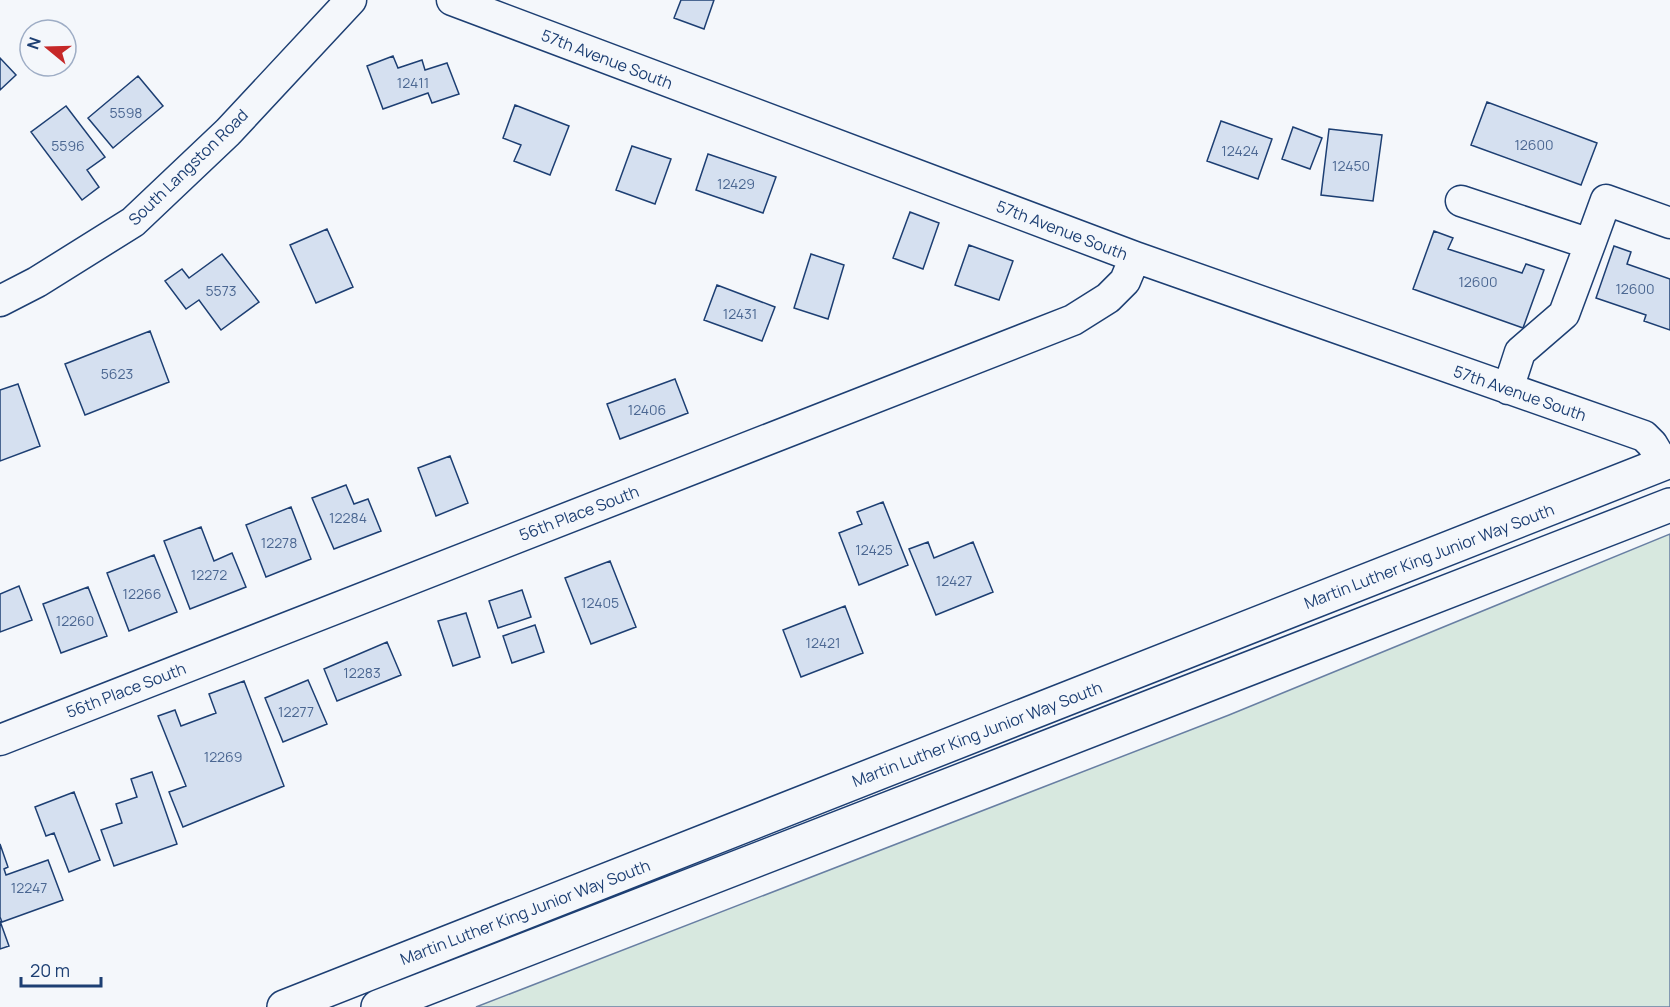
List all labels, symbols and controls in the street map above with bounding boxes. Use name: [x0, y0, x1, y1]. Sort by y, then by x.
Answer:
north arrow: [18, 18, 78, 78]
street label: 57th Avenue South: [538, 24, 676, 94]
text: N: [22, 34, 46, 52]
house number: 12411: [397, 73, 429, 92]
house number: 5598: [110, 103, 142, 122]
street label: South Langston Road: [123, 104, 253, 230]
house number: 12600: [1514, 135, 1554, 154]
house number: 5596: [51, 136, 85, 155]
house number: 12424: [1221, 141, 1259, 160]
house number: 12450: [1332, 156, 1370, 175]
house number: 12429: [717, 174, 755, 193]
street label: 57th Avenue South: [993, 195, 1131, 265]
house number: 12600: [1458, 272, 1498, 291]
house number: 12600: [1615, 279, 1655, 298]
house number: 5573: [206, 281, 236, 300]
house number: 12431: [723, 304, 757, 323]
street label: 57th Avenue South: [1451, 360, 1589, 426]
house number: 5623: [101, 364, 133, 383]
house number: 12406: [628, 400, 666, 419]
street label: 56th Place South: [516, 480, 642, 546]
street label: Martin Luther King Junior Way South: [1301, 498, 1557, 614]
house number: 12284: [329, 508, 367, 527]
house number: 12278: [261, 533, 297, 552]
house number: 12425: [855, 540, 893, 559]
house number: 12272: [191, 565, 227, 584]
house number: 12427: [936, 571, 972, 590]
house number: 12266: [123, 584, 161, 603]
house number: 12405: [581, 593, 619, 612]
house number: 12260: [56, 611, 94, 630]
house number: 12421: [806, 633, 840, 652]
street label: 56th Place South: [63, 657, 189, 723]
house number: 12283: [343, 663, 381, 682]
street label: Martin Luther King Junior Way South: [849, 676, 1105, 792]
house number: 12277: [278, 702, 314, 721]
house number: 12269: [204, 747, 242, 766]
street label: Martin Luther King Junior Way South: [397, 854, 653, 970]
house number: 12247: [11, 878, 47, 897]
scale bar: [21, 950, 100, 988]
text: 20 m: [30, 958, 70, 982]

